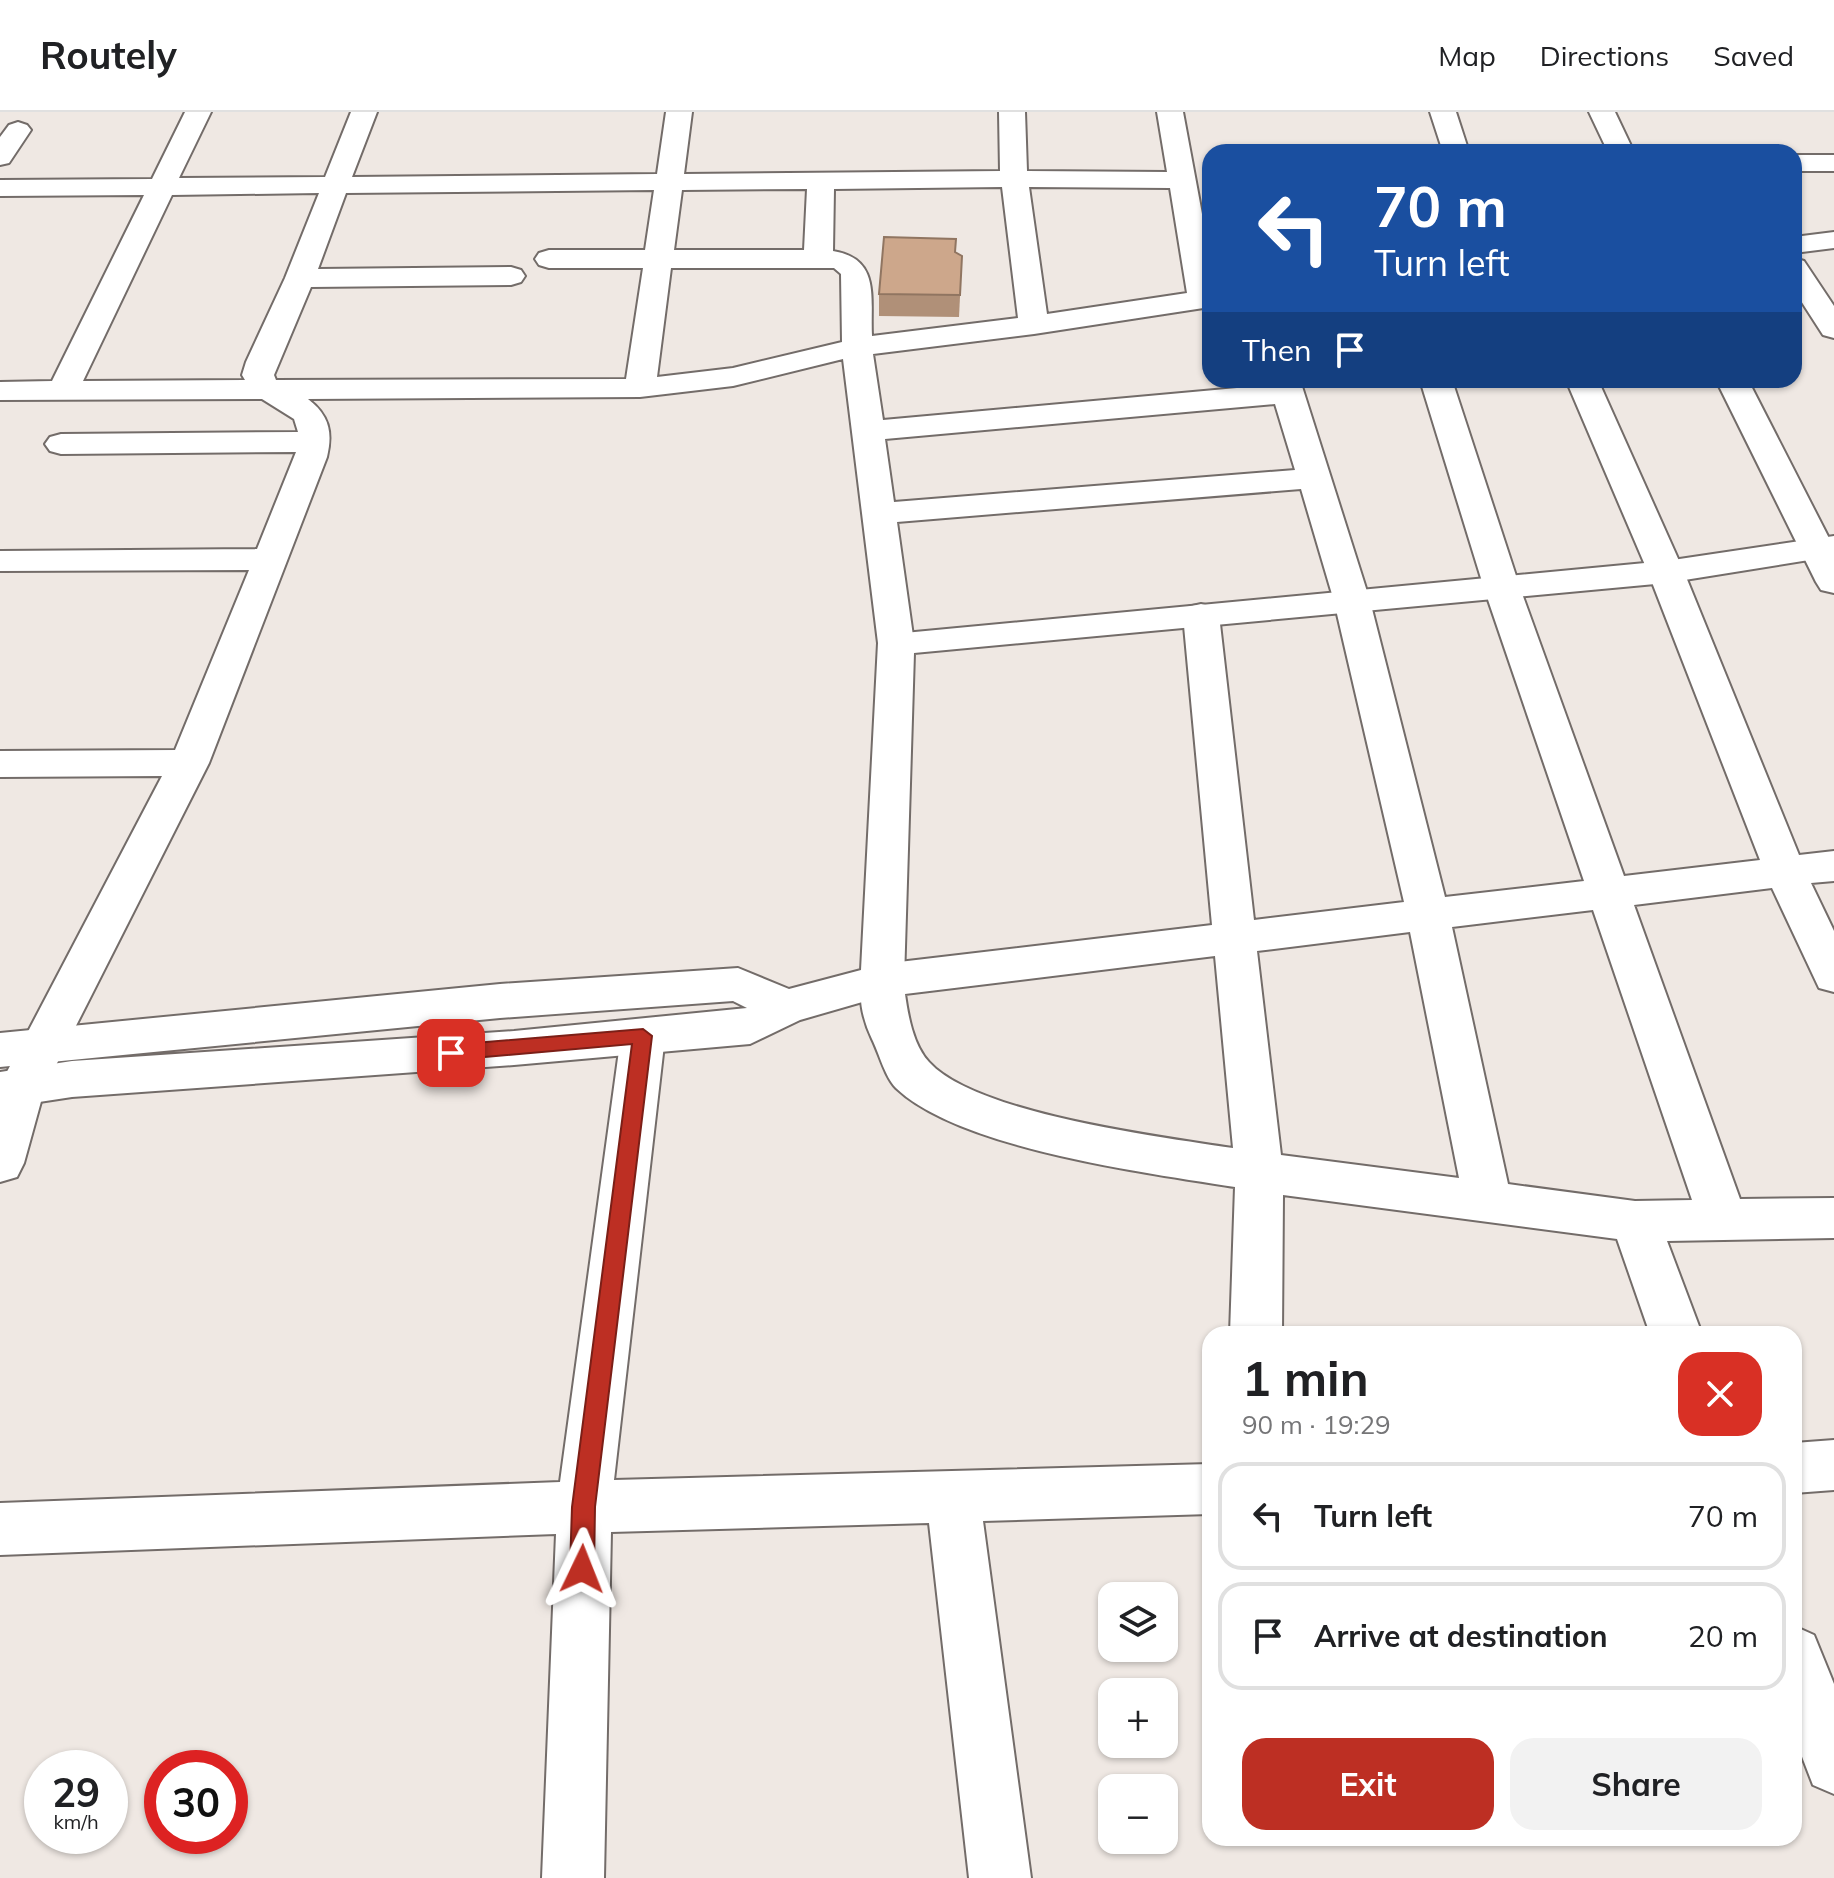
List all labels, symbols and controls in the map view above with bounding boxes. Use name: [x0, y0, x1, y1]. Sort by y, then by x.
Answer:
text: Routely: [40, 31, 177, 79]
text: Map: [1438, 38, 1496, 73]
text: Directions: [1540, 38, 1669, 73]
text: Saved: [1713, 38, 1794, 73]
text: 70 m: [1374, 171, 1507, 241]
icon: left: [1242, 176, 1346, 280]
text: Turn left: [1374, 240, 1510, 285]
icon: arrive: [1328, 328, 1372, 372]
text: Then: [1242, 331, 1312, 369]
pin: [417, 1019, 485, 1087]
icon: arrive: [429, 1031, 473, 1075]
text: 1 min: [1242, 1348, 1369, 1408]
button: close: [1678, 1352, 1762, 1436]
text: 90 m · 19:29: [1242, 1408, 1391, 1441]
icon: left: [1246, 1494, 1290, 1538]
text: Turn left: [1314, 1497, 1432, 1535]
text: 70 m: [1688, 1497, 1758, 1535]
position arrow: [540, 1527, 624, 1611]
map controls: [1098, 1582, 1178, 1854]
button: layers: [1098, 1582, 1178, 1662]
icon: arrive: [1246, 1614, 1290, 1658]
text: Arrive at destination: [1314, 1617, 1608, 1655]
text: 20 m: [1688, 1617, 1758, 1655]
button: +: [1098, 1678, 1178, 1758]
button: Exit: [1242, 1738, 1494, 1830]
button: Share: [1510, 1738, 1762, 1830]
speed limit sign: 30: [144, 1750, 248, 1854]
text: 29: [52, 1767, 100, 1817]
button: −: [1098, 1774, 1178, 1854]
text: km/h: [53, 1809, 99, 1834]

